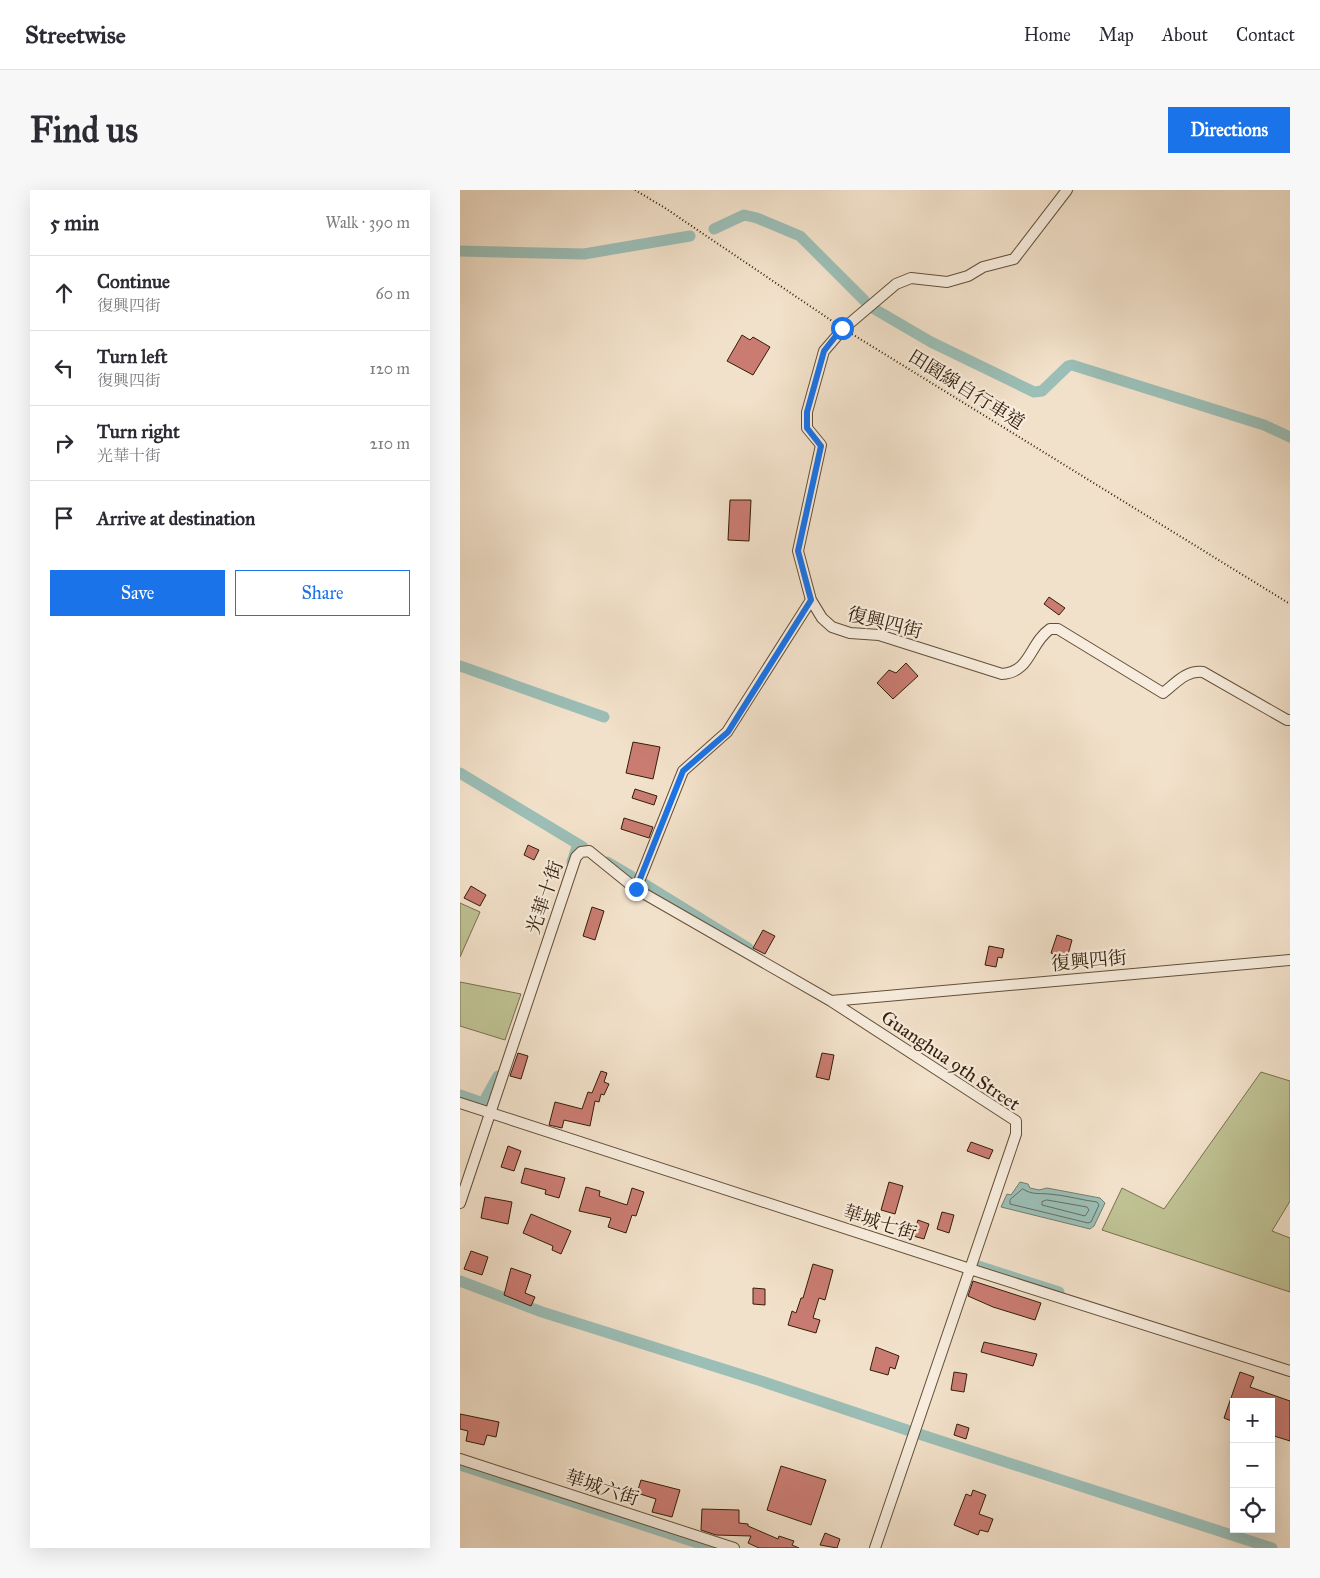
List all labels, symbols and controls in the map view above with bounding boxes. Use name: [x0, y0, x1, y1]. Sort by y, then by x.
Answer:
text: Streetwise: [25, 20, 126, 50]
text: Home: [1024, 24, 1071, 46]
text: Map: [1099, 24, 1134, 46]
text: About: [1162, 24, 1208, 46]
text: Contact: [1236, 24, 1295, 46]
button: Directions: [1168, 107, 1290, 153]
text: Find us: [30, 109, 138, 152]
text: 5 min: [50, 210, 99, 236]
text: Walk · 390 m: [325, 213, 410, 232]
text: Continue: [97, 270, 170, 293]
icon: ahead: [50, 279, 78, 307]
text: 60 m: [376, 284, 410, 303]
text: 復興四街: [97, 296, 161, 315]
route start: [831, 317, 854, 340]
street label: 田園線自行車道: [904, 344, 1029, 434]
text: Turn left: [97, 345, 167, 368]
icon: left: [50, 354, 78, 382]
text: 120 m: [370, 359, 410, 378]
text: 復興四街: [97, 371, 161, 390]
text: Turn right: [97, 420, 180, 443]
icon: right: [50, 429, 78, 457]
text: 210 m: [370, 434, 410, 453]
text: 光華十街: [97, 446, 161, 465]
icon: arrive: [50, 504, 78, 532]
text: Arrive at destination: [97, 507, 255, 530]
button: Save: [50, 570, 225, 616]
button: Share: [235, 570, 410, 616]
street label: 復興四街: [845, 602, 925, 643]
street label: 光華十街: [521, 857, 568, 937]
route end: [625, 878, 648, 901]
street label: 復興四街: [1050, 946, 1128, 975]
street label: Guanghua 9th Street: [876, 1005, 1025, 1116]
street label: 華城七街: [840, 1200, 920, 1245]
map controls: [1230, 1398, 1275, 1533]
button: +: [1230, 1398, 1275, 1443]
button: −: [1230, 1443, 1275, 1488]
street label: 華城六街: [562, 1465, 642, 1510]
button: locate: [1230, 1488, 1275, 1533]

